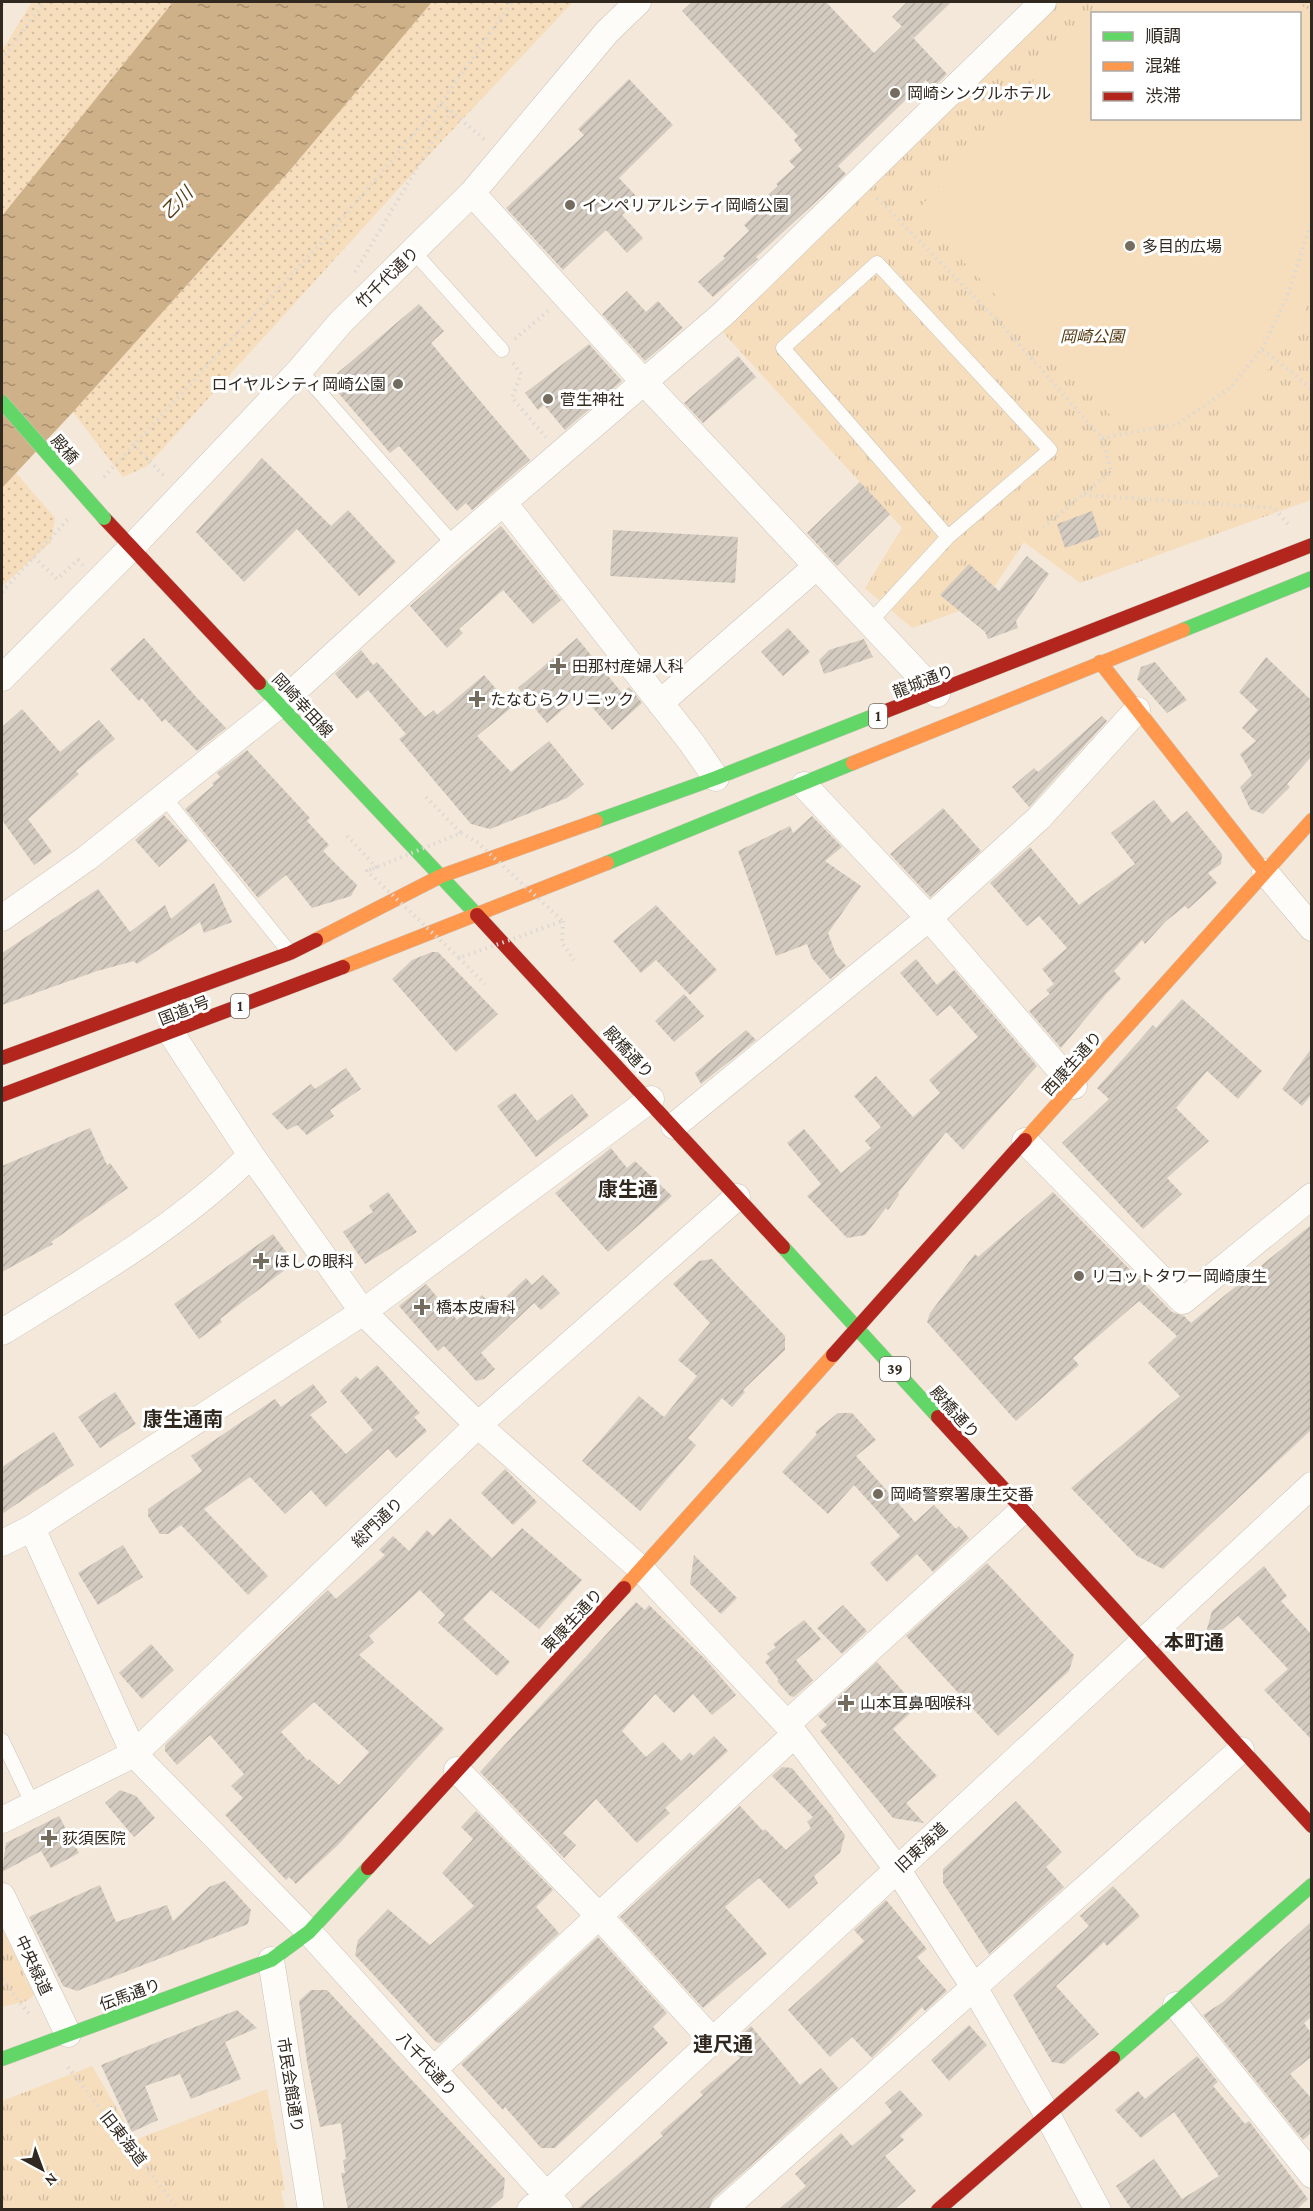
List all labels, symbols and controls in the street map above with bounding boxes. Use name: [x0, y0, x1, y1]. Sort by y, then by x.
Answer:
legend: [1091, 12, 1301, 120]
text: 順調: [1145, 26, 1181, 46]
text: 混雑: [1145, 56, 1181, 76]
place label: 岡崎シングルホテル: [907, 85, 1051, 102]
marker: 岡崎シングルホテル: [888, 86, 902, 100]
text: 渋滞: [1145, 86, 1181, 106]
water label: 乙川: [157, 182, 198, 223]
place label: インペリアルシティ岡崎公園: [582, 197, 789, 214]
marker: インペリアルシティ岡崎公園: [563, 198, 577, 212]
place label: 多目的広場: [1142, 238, 1222, 255]
marker: 多目的広場: [1123, 239, 1137, 253]
street label: 竹千代通り: [353, 243, 422, 311]
park label: 岡崎公園: [1060, 328, 1126, 345]
place label: ロイヤルシティ岡崎公園: [211, 376, 386, 393]
marker: ロイヤルシティ岡崎公園: [391, 377, 405, 391]
place label: 菅生神社: [560, 391, 624, 408]
marker: 菅生神社: [541, 392, 555, 406]
street label: 殿橋: [48, 432, 82, 467]
marker: 田那村産婦人科: [549, 657, 567, 675]
place label: 田那村産婦人科: [572, 658, 684, 675]
street label: 龍城通り: [890, 662, 956, 701]
street label: 岡崎幸田線: [269, 670, 336, 740]
marker: たなむらクリニック: [468, 690, 486, 708]
place label: たなむらクリニック: [490, 691, 634, 708]
road number: 1: [869, 704, 887, 728]
street label: 国道1号: [156, 993, 212, 1028]
road number: 1: [231, 994, 249, 1018]
street label: 殿橋通り: [601, 1023, 657, 1082]
street label: 西康生通り: [1039, 1028, 1105, 1099]
district label: 康生通: [598, 1178, 658, 1200]
marker: ほしの眼科: [252, 1252, 270, 1270]
place label: ほしの眼科: [274, 1253, 354, 1270]
place label: リコットタワー岡崎康生: [1091, 1268, 1267, 1285]
marker: リコットタワー岡崎康生: [1072, 1269, 1086, 1283]
marker: 橋本皮膚科: [413, 1298, 431, 1316]
place label: 橋本皮膚科: [436, 1299, 516, 1316]
road number: 39: [880, 1357, 910, 1381]
street label: 殿橋通り: [927, 1383, 982, 1442]
district label: 康生通南: [143, 1408, 223, 1430]
place label: 岡崎警察署康生交番: [890, 1486, 1034, 1503]
marker: 岡崎警察署康生交番: [871, 1487, 885, 1501]
street label: 総門通り: [348, 1494, 406, 1551]
street label: 東康生通り: [539, 1585, 606, 1655]
district label: 本町通: [1164, 1631, 1224, 1653]
marker: 山本耳鼻咽喉科: [837, 1694, 855, 1712]
place label: 山本耳鼻咽喉科: [860, 1695, 972, 1712]
street label: 旧東海道: [892, 1819, 951, 1875]
marker: 荻須医院: [40, 1829, 58, 1847]
place label: 荻須医院: [62, 1830, 126, 1847]
street label: 中央緑道: [12, 1933, 55, 1998]
street label: 伝馬通り: [97, 1976, 163, 2013]
street label: 八千代通り: [394, 2029, 460, 2100]
district label: 連尺通: [693, 2033, 753, 2055]
street label: 市民会館通り: [275, 2036, 306, 2134]
street label: 旧東海道: [97, 2108, 150, 2169]
north arrow: [12, 2139, 72, 2199]
text: N: [42, 2170, 61, 2190]

